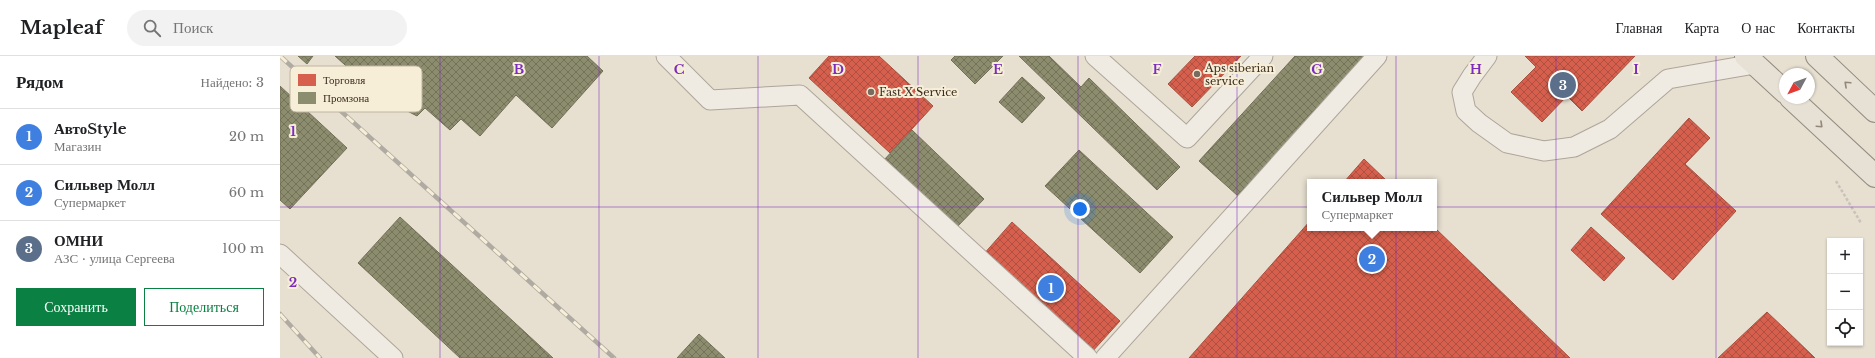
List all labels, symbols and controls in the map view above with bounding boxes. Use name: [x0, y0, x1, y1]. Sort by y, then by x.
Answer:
search box: [127, 10, 407, 46]
text: Mapleaf: [20, 16, 103, 39]
icon: search: [141, 17, 163, 39]
text: Поиск: [173, 18, 213, 37]
text: Главная: [1615, 19, 1662, 37]
text: Карта: [1684, 19, 1719, 37]
text: О нас: [1741, 19, 1775, 37]
text: Контакты: [1797, 19, 1855, 37]
text: B: [514, 61, 524, 78]
text: C: [674, 61, 685, 78]
text: D: [832, 61, 844, 78]
text: E: [993, 61, 1003, 78]
text: F: [1153, 61, 1162, 78]
place label: Aps siberian service: [1204, 61, 1274, 88]
text: G: [1311, 61, 1323, 78]
text: H: [1470, 61, 1482, 78]
text: I: [1633, 61, 1639, 78]
legend: [290, 66, 422, 112]
north arrow: [1779, 68, 1815, 104]
marker: Aps siberian service: [1192, 69, 1202, 79]
pin: 3: [1550, 70, 1576, 100]
text: Рядом: [16, 72, 64, 93]
text: Торговля: [323, 73, 365, 87]
text: Найдено: 3: [201, 74, 264, 91]
one-way arrow: [1844, 81, 1852, 89]
place label: Fast X Service: [879, 85, 957, 99]
marker: Fast X Service: [866, 87, 876, 97]
text: Промзона: [323, 91, 369, 105]
text: АвтоStyle: [54, 119, 127, 138]
one-way arrow: [1815, 120, 1823, 127]
text: 1: [290, 123, 296, 140]
text: 1: [26, 128, 32, 145]
text: 20 m: [229, 128, 264, 145]
text: Магазин: [54, 138, 101, 155]
text: Сильвер Молл: [54, 175, 155, 194]
popup: [1307, 179, 1437, 231]
text: 2: [25, 184, 33, 201]
text: 60 m: [229, 184, 264, 201]
text: Сильвер Молл: [1321, 187, 1423, 206]
text: Супермаркет: [54, 194, 126, 211]
your location: [1070, 199, 1090, 219]
text: Супермаркет: [1321, 206, 1393, 223]
text: ОМНИ: [54, 231, 103, 250]
map controls: [1827, 238, 1863, 346]
button: +: [1827, 238, 1863, 274]
text: 3: [25, 240, 33, 257]
text: 100 m: [222, 240, 264, 257]
pin: 2: [1359, 244, 1385, 274]
text: АЗС · улица Сергеева: [54, 250, 175, 267]
pin: 1: [1038, 273, 1064, 303]
text: 2: [289, 274, 297, 291]
button: −: [1827, 274, 1863, 310]
button: Сохранить: [16, 288, 136, 326]
button: Поделиться: [144, 288, 264, 326]
button: locate: [1827, 310, 1863, 346]

